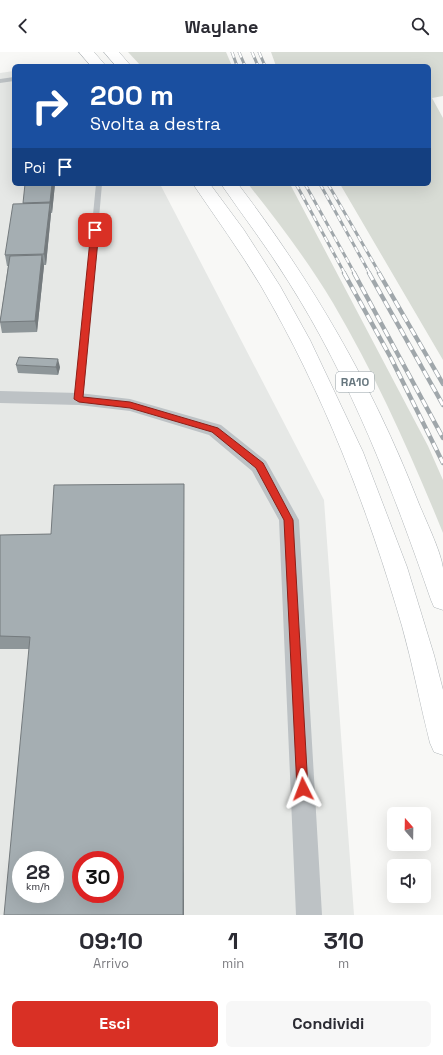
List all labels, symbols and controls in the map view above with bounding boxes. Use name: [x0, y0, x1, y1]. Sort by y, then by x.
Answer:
icon: back: [12, 15, 34, 37]
text: Waylane: [185, 15, 258, 38]
icon: search: [409, 15, 431, 37]
text: 200 m: [90, 77, 174, 113]
icon: right: [24, 80, 76, 132]
text: Svolta a destra: [90, 112, 221, 135]
icon: arrive: [54, 156, 76, 178]
text: Poi: [24, 158, 46, 177]
pin: [78, 213, 112, 247]
icon: arrive: [84, 219, 106, 241]
road number: RA10: [336, 372, 374, 392]
position arrow: [282, 768, 324, 810]
north arrow: [387, 807, 431, 851]
map controls: [387, 807, 431, 903]
speed limit sign: 30: [72, 851, 124, 903]
text: 28: [26, 859, 50, 885]
button: sound: [387, 859, 431, 903]
text: km/h: [26, 880, 50, 893]
text: 09:10: [79, 925, 143, 956]
text: 1: [228, 925, 239, 956]
text: 310: [323, 925, 364, 956]
text: Arrivo: [93, 955, 129, 972]
text: min: [222, 955, 244, 972]
text: m: [338, 955, 349, 972]
button: Esci: [12, 1001, 218, 1047]
button: Condividi: [226, 1001, 431, 1047]

